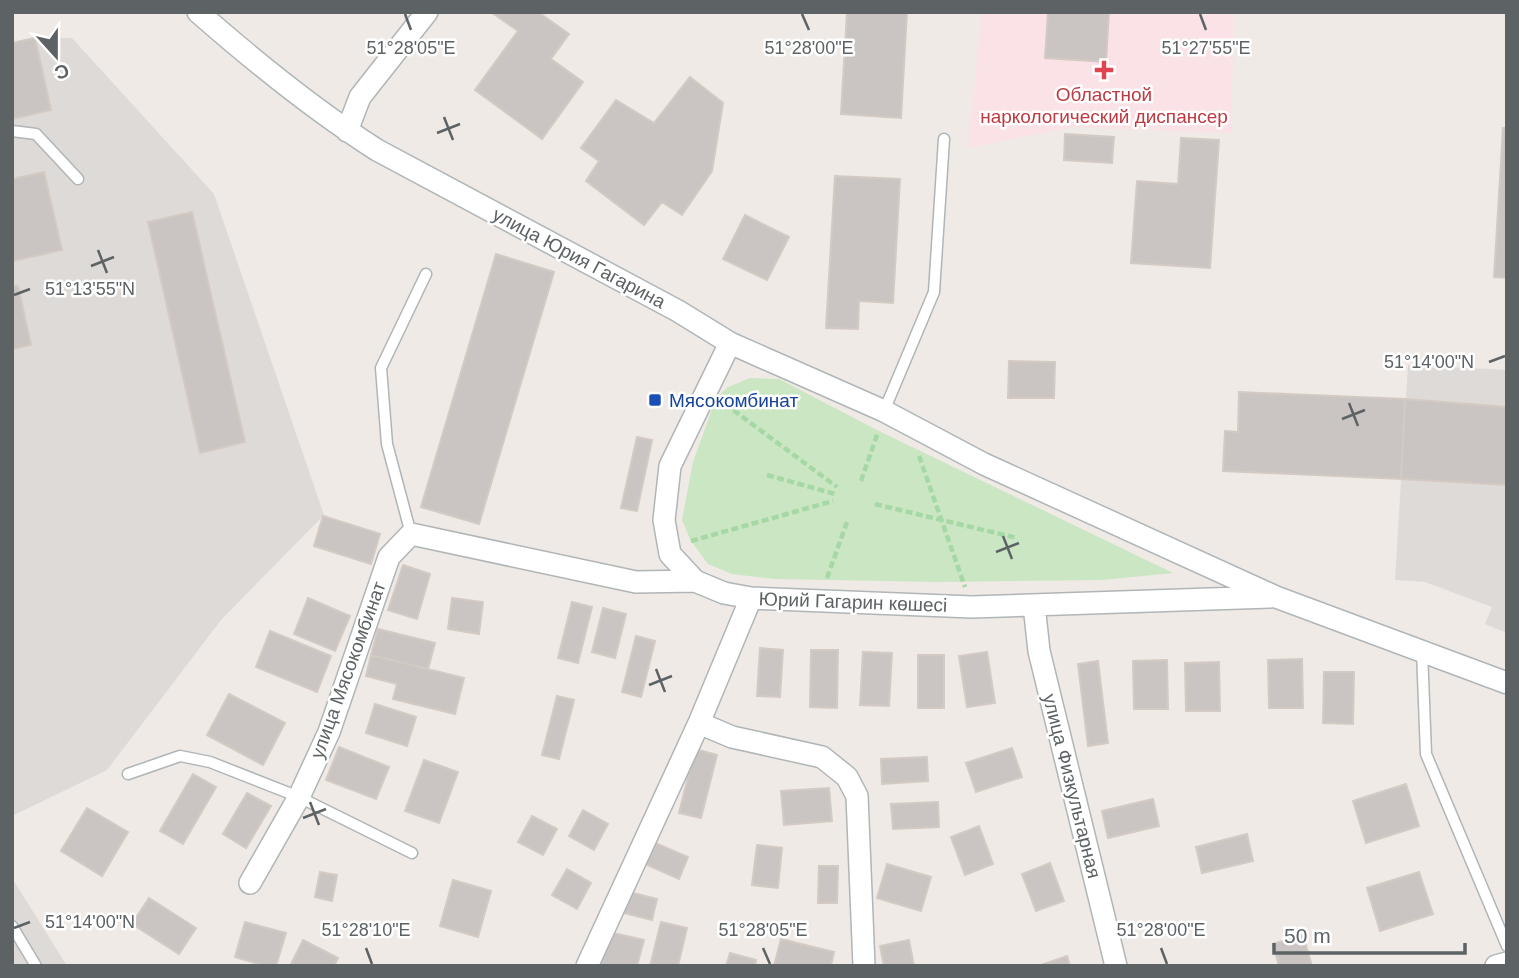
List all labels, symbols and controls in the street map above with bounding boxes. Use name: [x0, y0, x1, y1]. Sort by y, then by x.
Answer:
north arrow: [21, 21, 91, 91]
text: 51°28'05"E: [366, 38, 456, 58]
text: 51°28'00"E: [764, 38, 854, 58]
text: 51°27'55"E: [1161, 38, 1251, 58]
text: С: [51, 59, 72, 84]
marker: Областной наркологический диспансер: [1094, 60, 1114, 80]
place label: Областной наркологический диспансер: [980, 84, 1228, 127]
street label: улица Юрия Гагарина: [489, 204, 669, 313]
text: 51°13'55"N: [45, 279, 135, 299]
text: 51°14'00"N: [1384, 352, 1474, 372]
place label: Мясокомбинат: [669, 390, 798, 411]
marker: Мясокомбинат: [647, 392, 663, 408]
street label: улица Мясокомбинат: [306, 578, 390, 761]
street label: Юрий Гагарин көшесі: [758, 588, 948, 616]
street label: улица Физкультарная: [1039, 692, 1105, 880]
text: 51°14'00"N: [45, 912, 135, 932]
scale bar: [1274, 912, 1465, 956]
text: 51°28'10"E: [321, 920, 411, 940]
text: 51°28'05"E: [718, 920, 808, 940]
text: 51°28'00"E: [1116, 920, 1206, 940]
text: 50 m: [1284, 924, 1331, 947]

